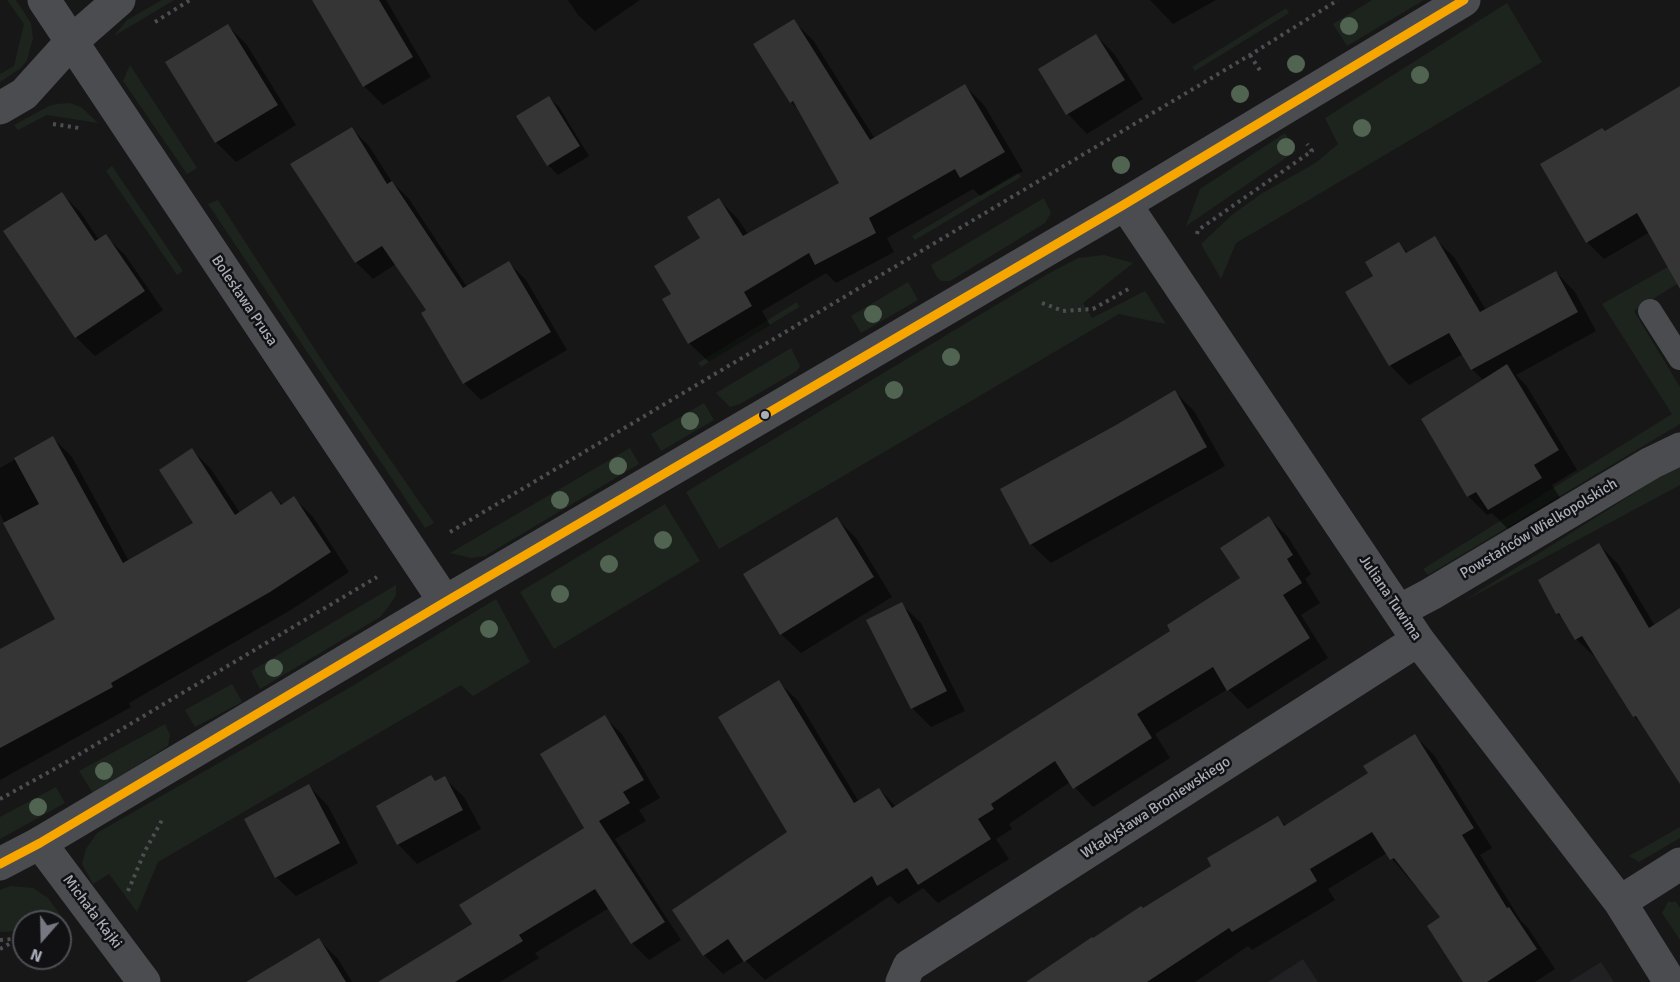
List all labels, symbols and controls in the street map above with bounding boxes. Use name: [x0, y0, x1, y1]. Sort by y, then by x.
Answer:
street label: Bolesława Prusa: [207, 252, 281, 350]
unlabelled marker: [759, 409, 771, 421]
street label: Powstańców Wielkopolskich: [1457, 475, 1621, 583]
street label: Juliana Tuwima: [1355, 552, 1425, 644]
street label: Władysława Broniewskiego: [1078, 753, 1234, 863]
street label: Michała Kajki: [59, 872, 125, 952]
north arrow: [12, 910, 72, 970]
text: N: [28, 944, 45, 966]

